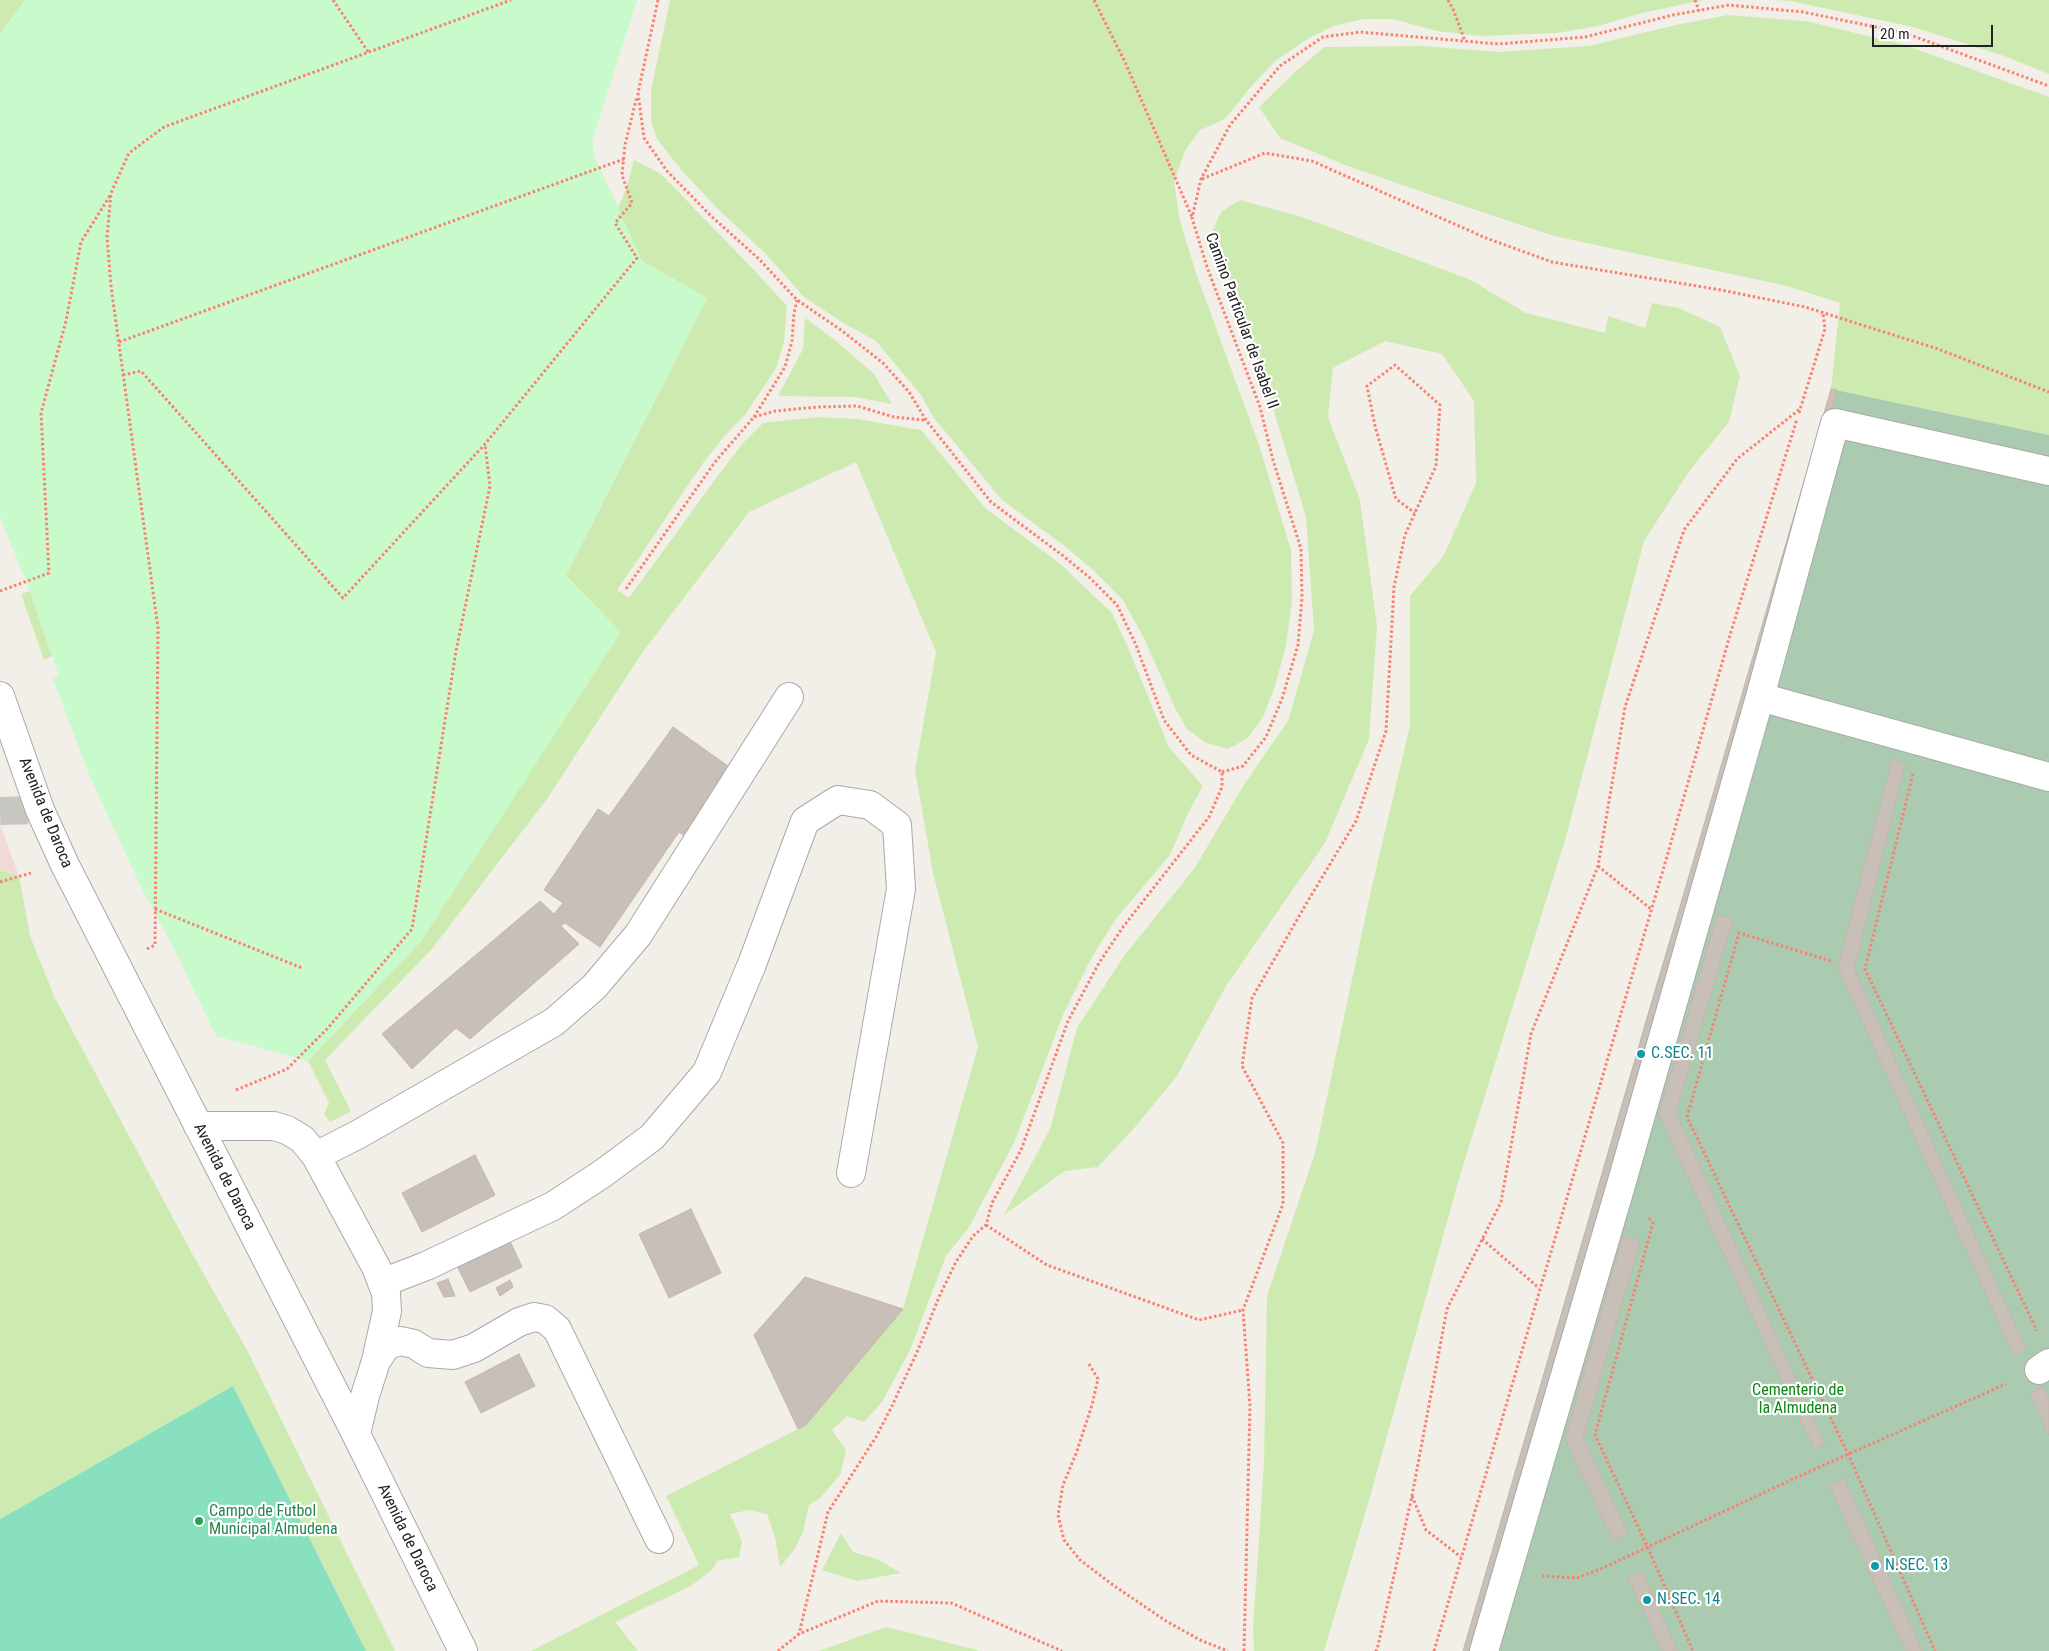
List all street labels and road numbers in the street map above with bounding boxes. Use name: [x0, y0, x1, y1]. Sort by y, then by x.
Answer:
street label: Camino Particular de Isabel II: [1200, 230, 1282, 412]
street label: Avenida de Daroca: [14, 755, 76, 871]
street label: Avenida de Daroca: [189, 1120, 259, 1234]
street label: Avenida de Daroca: [373, 1481, 441, 1595]

